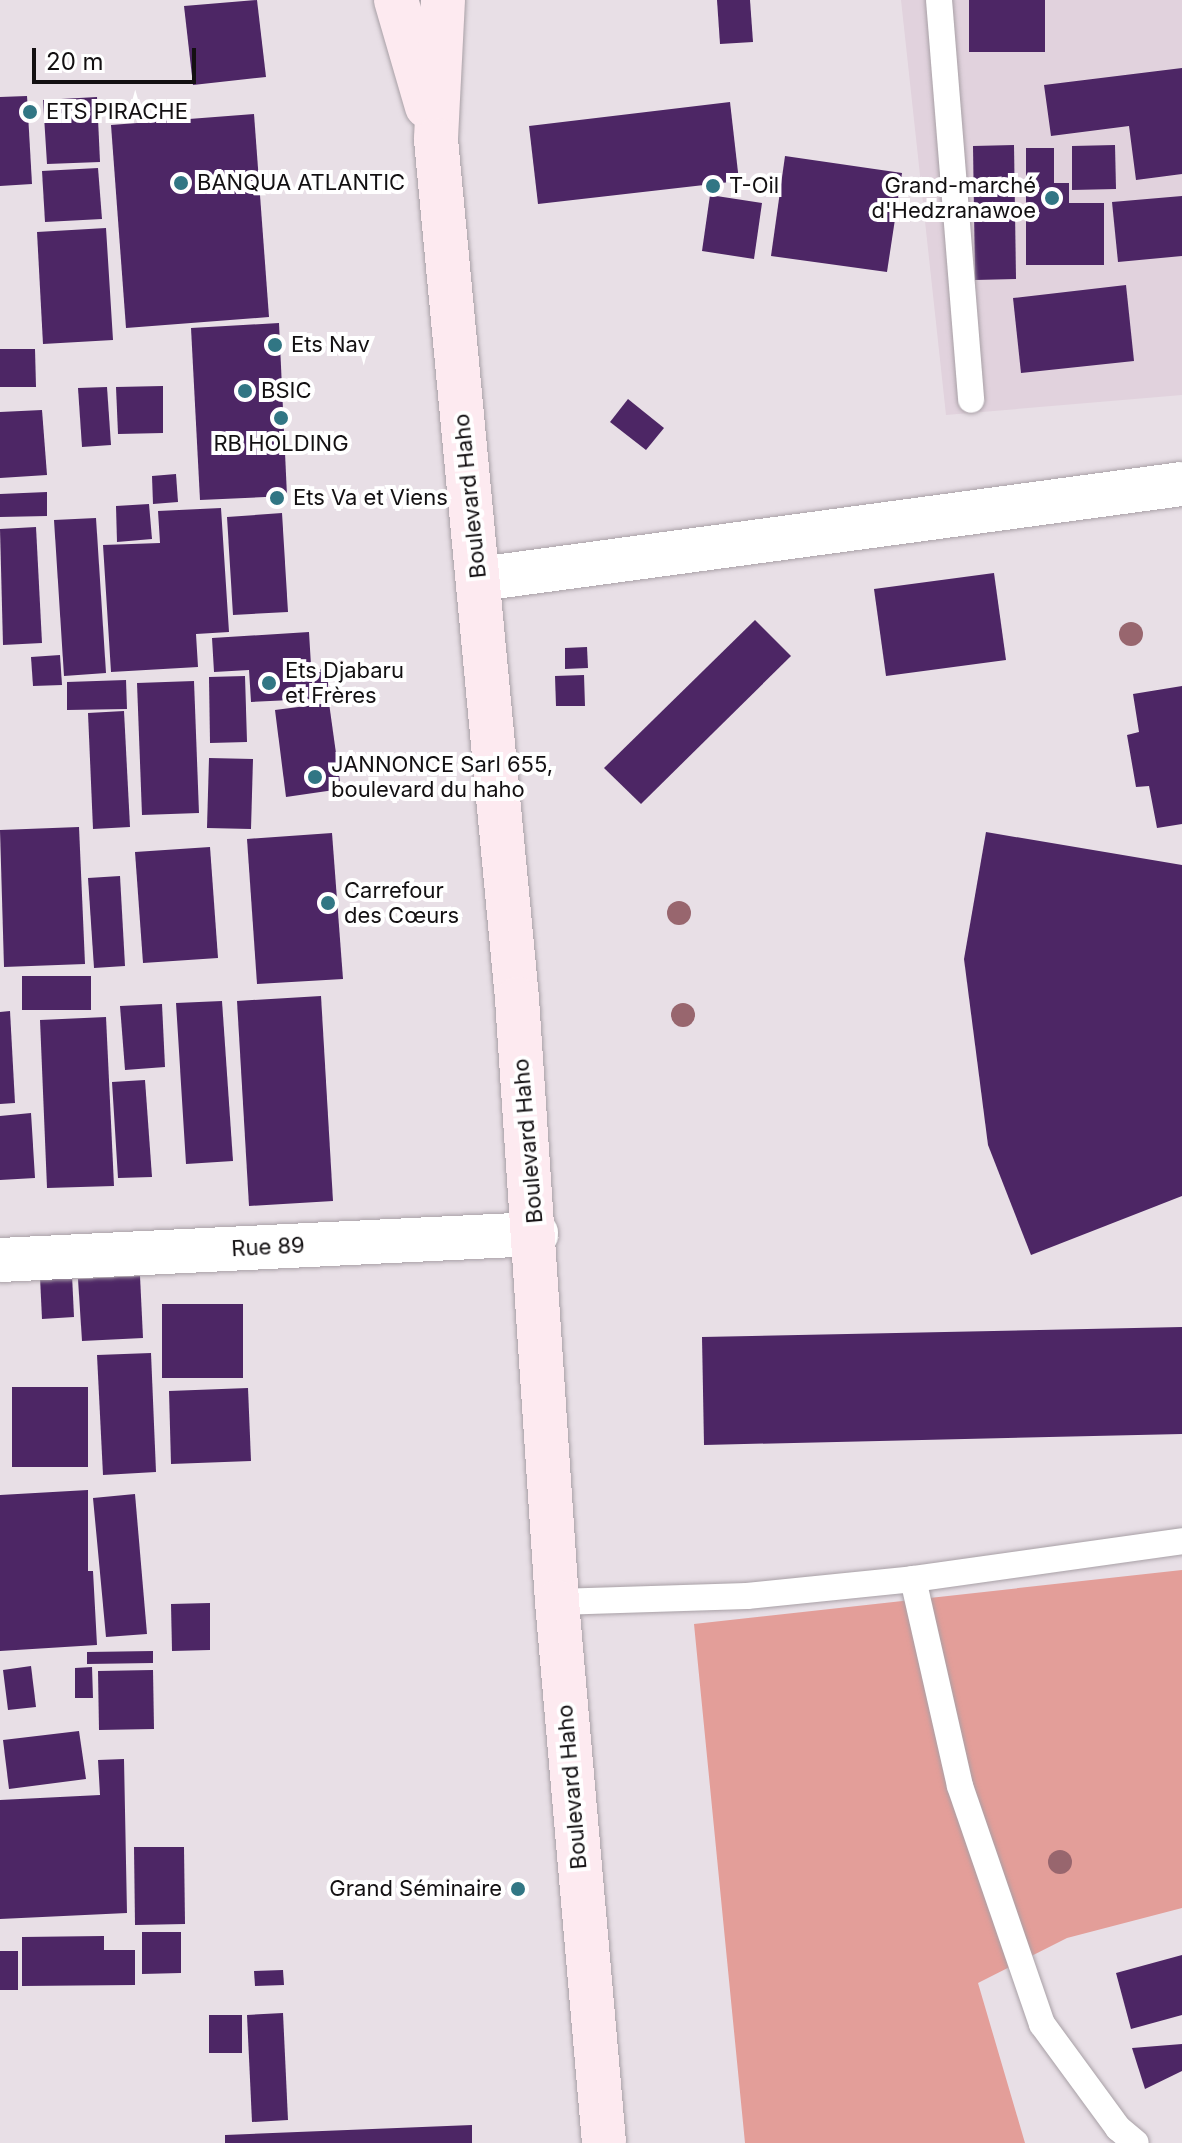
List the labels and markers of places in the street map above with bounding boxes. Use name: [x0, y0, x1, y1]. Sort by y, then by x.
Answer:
place label: ETS PIRACHE: [46, 99, 188, 125]
marker: ETS PIRACHE: [21, 103, 39, 121]
place label: BANQUA ATLANTIC: [197, 170, 405, 196]
place label: Grand-marché d'Hedzranawoe: [872, 172, 1036, 224]
place label: T-Oil: [729, 173, 779, 199]
marker: BANQUA ATLANTIC: [172, 174, 190, 192]
marker: T-Oil: [704, 177, 722, 195]
marker: Grand-marché d'Hedzranawoe: [1043, 189, 1061, 207]
place label: Ets Nav: [291, 332, 370, 358]
marker: Ets Nav: [266, 336, 284, 354]
place label: BSIC: [261, 378, 311, 404]
marker: BSIC: [236, 382, 254, 400]
marker: RB HOLDING: [272, 409, 290, 427]
place label: RB HOLDING: [213, 431, 349, 457]
place label: Ets Va et Viens: [293, 485, 448, 511]
marker: Ets Va et Viens: [268, 489, 286, 507]
place label: Ets Djabaru et Frères: [285, 657, 404, 708]
marker: Ets Djabaru et Frères: [260, 674, 278, 692]
place label: JANNONCE Sarl 655, boulevard du haho: [331, 751, 553, 802]
marker: JANNONCE Sarl 655, boulevard du haho: [306, 768, 324, 786]
place label: Carrefour des Cœurs: [344, 877, 459, 928]
marker: Carrefour des Cœurs: [319, 894, 337, 912]
place label: Grand Séminaire: [329, 1876, 502, 1902]
marker: Grand Séminaire: [509, 1880, 527, 1898]

